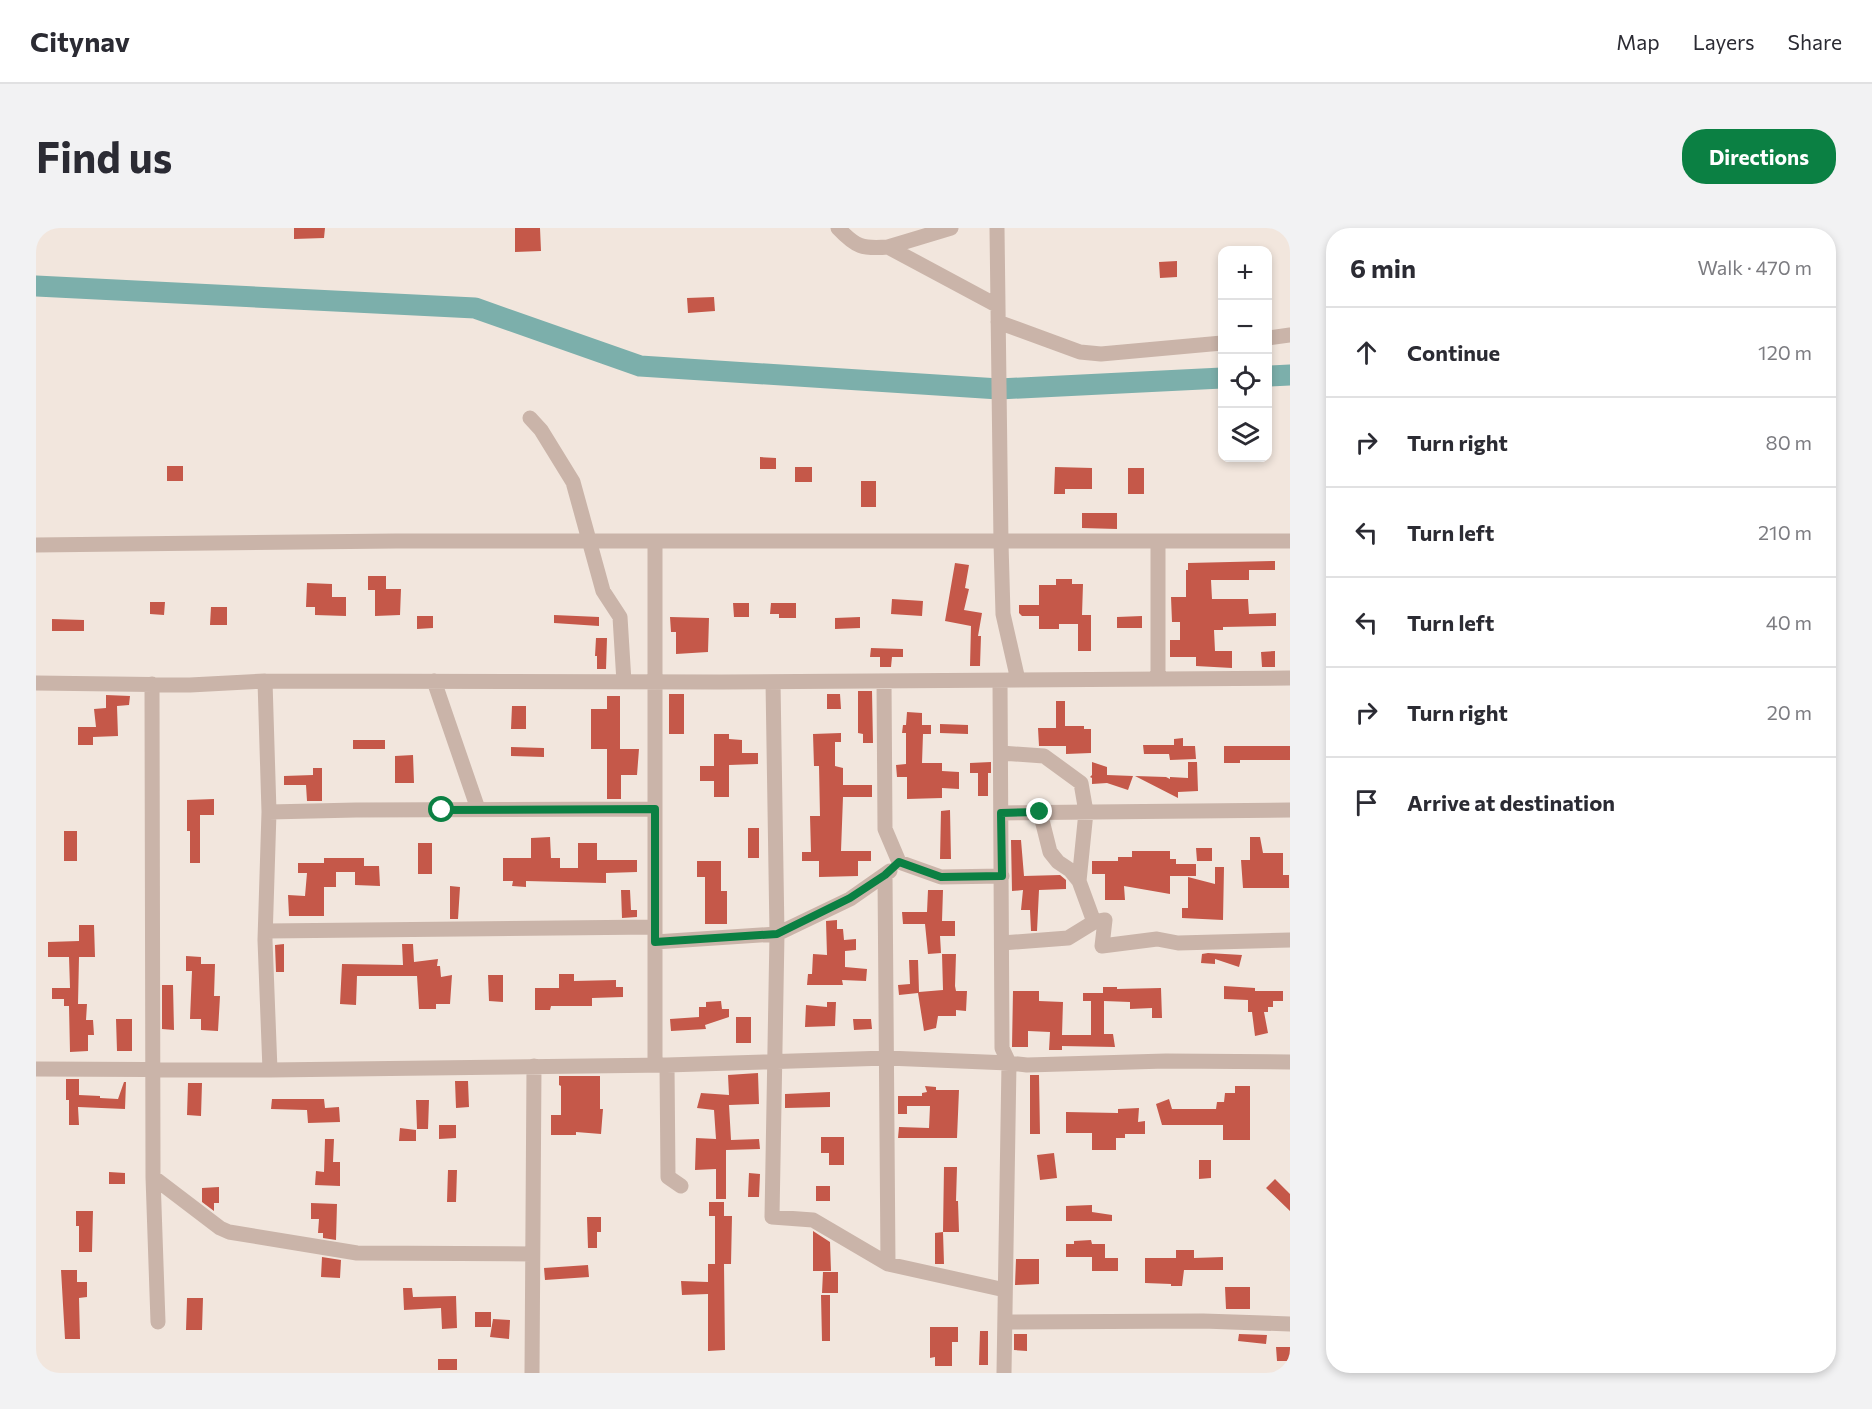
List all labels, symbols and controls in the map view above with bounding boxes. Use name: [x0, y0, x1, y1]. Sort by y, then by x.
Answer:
text: Citynav: [30, 24, 130, 58]
text: Map: [1616, 29, 1660, 54]
text: Layers: [1693, 29, 1755, 54]
text: Share: [1788, 29, 1842, 54]
button: Directions: [1682, 129, 1836, 184]
text: Find us: [36, 130, 172, 182]
map controls: [1218, 246, 1272, 462]
button: +: [1218, 246, 1272, 300]
text: 6 min: [1350, 252, 1416, 283]
text: Walk · 470 m: [1697, 255, 1812, 279]
button: −: [1218, 300, 1272, 354]
icon: ahead: [1350, 336, 1383, 369]
text: Continue: [1407, 339, 1500, 366]
text: 120 m: [1758, 340, 1812, 364]
button: locate: [1218, 354, 1272, 408]
button: layers: [1218, 408, 1272, 462]
icon: right: [1350, 426, 1383, 459]
text: Turn right: [1407, 429, 1508, 456]
text: 80 m: [1766, 430, 1812, 454]
icon: left: [1350, 516, 1383, 549]
text: Turn left: [1407, 519, 1494, 546]
text: 210 m: [1758, 520, 1812, 544]
icon: left: [1350, 606, 1383, 639]
text: Turn left: [1407, 609, 1494, 636]
text: 40 m: [1766, 610, 1812, 634]
icon: right: [1350, 696, 1383, 729]
text: Turn right: [1407, 699, 1508, 726]
text: 20 m: [1767, 700, 1812, 724]
icon: arrive: [1350, 786, 1383, 819]
text: Arrive at destination: [1407, 789, 1615, 816]
route start: [428, 796, 454, 822]
route end: [1026, 798, 1052, 824]

